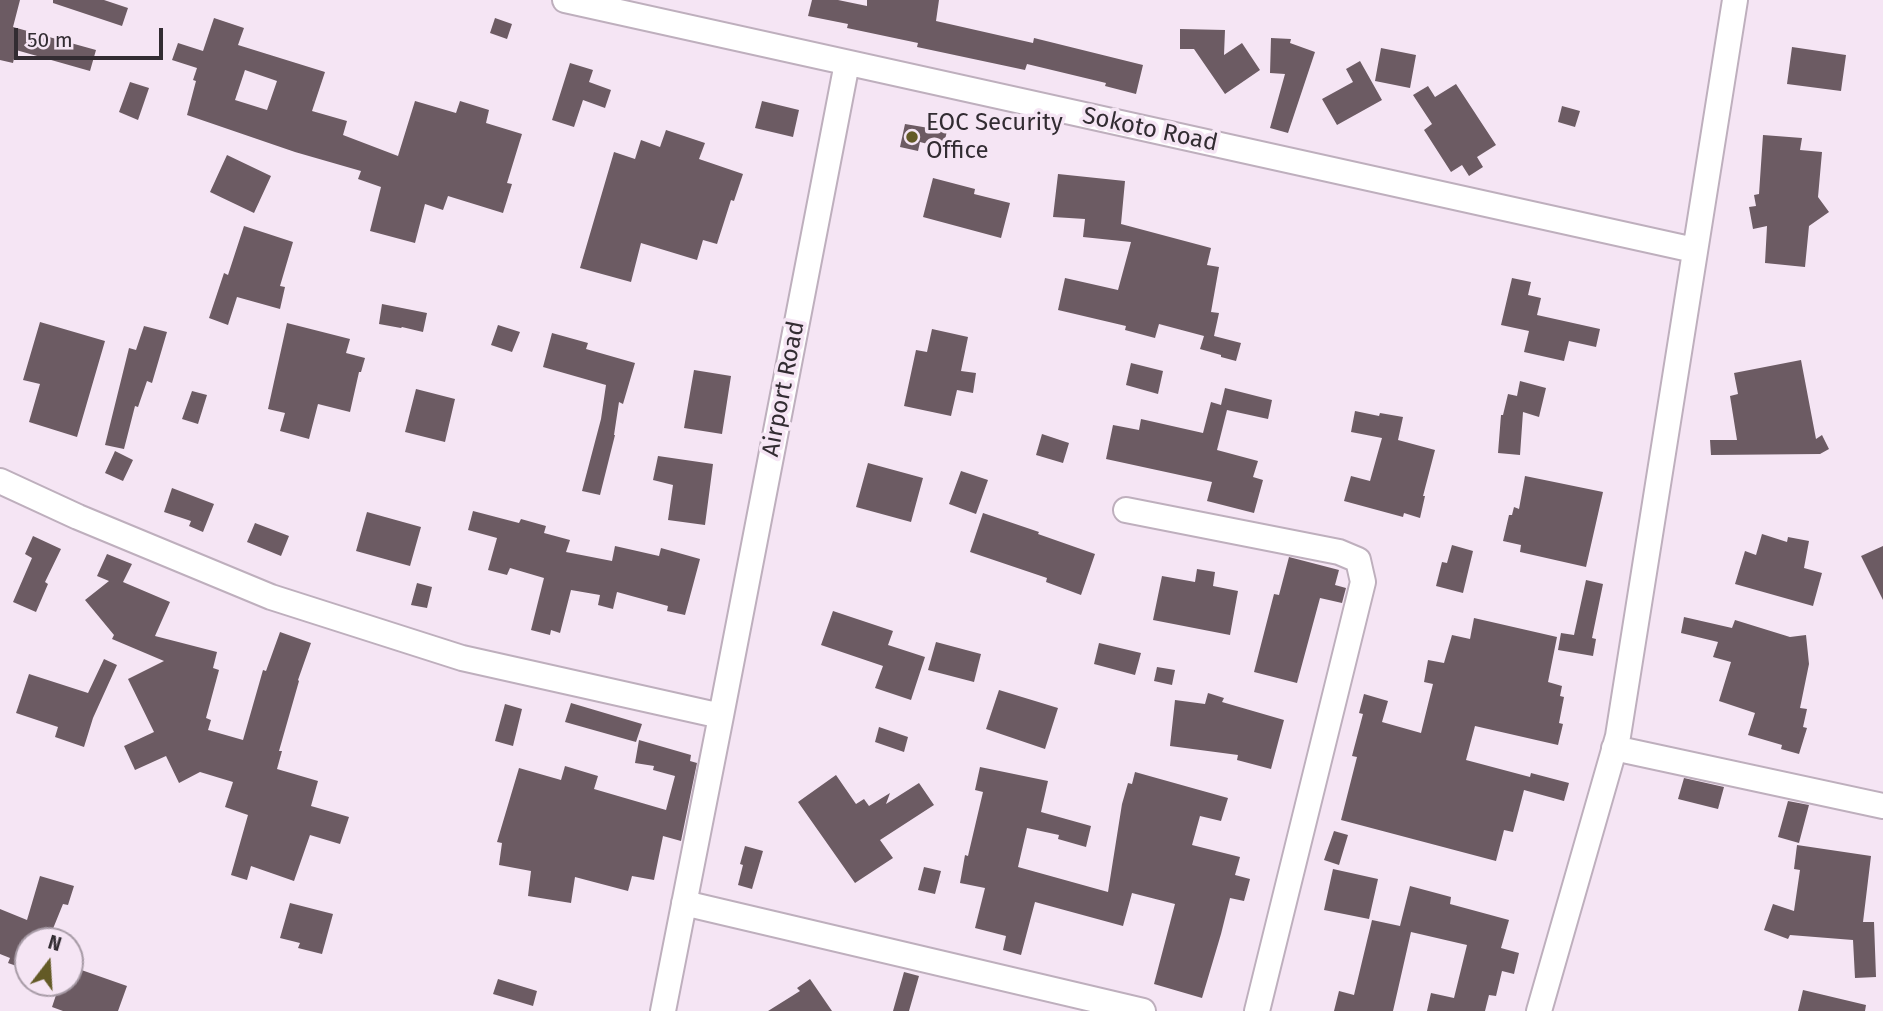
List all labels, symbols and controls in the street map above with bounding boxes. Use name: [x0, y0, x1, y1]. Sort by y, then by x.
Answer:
scale bar: [18, 14, 166, 58]
text: 50 m: [27, 27, 73, 53]
street label: Sokoto Road: [1080, 102, 1220, 158]
place label: EOC Security Office: [926, 109, 1063, 165]
marker: EOC Security Office: [904, 129, 920, 145]
street label: Airport Road: [757, 319, 811, 459]
north arrow: [14, 927, 84, 997]
text: N: [45, 931, 64, 956]

